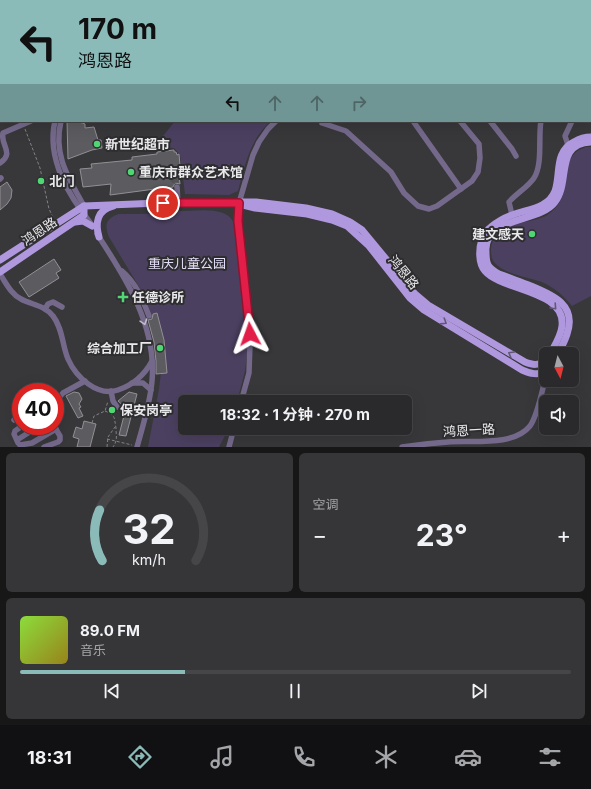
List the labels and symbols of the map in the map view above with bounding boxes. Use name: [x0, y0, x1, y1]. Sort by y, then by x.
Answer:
place label: 新世纪超市: [105, 136, 170, 152]
marker: 新世纪超市: [92, 139, 102, 149]
place label: 重庆市群众艺术馆: [139, 164, 243, 180]
marker: 重庆市群众艺术馆: [126, 167, 136, 177]
place label: 北门: [49, 173, 75, 189]
marker: 北门: [36, 176, 46, 186]
pin: [146, 186, 180, 220]
street label: 鸿恩路: [18, 213, 60, 249]
place label: 建文感天: [472, 226, 524, 242]
marker: 建文感天: [527, 229, 537, 239]
street label: 鸿恩路: [386, 252, 422, 292]
park label: 重庆儿童公园: [148, 255, 226, 271]
place label: 任德诊所: [132, 289, 184, 305]
marker: 任德诊所: [117, 291, 129, 303]
one-way arrow: [550, 302, 557, 310]
position arrow: [229, 313, 271, 355]
one-way arrow: [140, 318, 148, 325]
one-way arrow: [440, 318, 447, 325]
place label: 综合加工厂: [87, 340, 152, 356]
marker: 综合加工厂: [155, 343, 165, 353]
north arrow: [539, 347, 579, 387]
one-way arrow: [508, 351, 515, 358]
speed limit sign: 40: [12, 383, 64, 435]
place label: 保安岗亭: [120, 402, 172, 418]
marker: 保安岗亭: [107, 405, 117, 415]
street label: 鸿恩一路: [443, 421, 495, 439]

